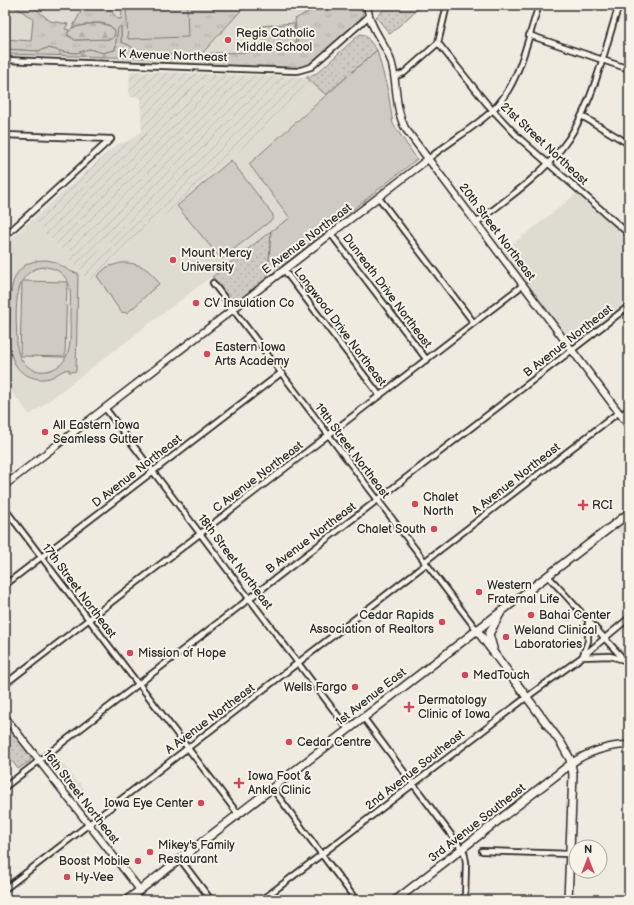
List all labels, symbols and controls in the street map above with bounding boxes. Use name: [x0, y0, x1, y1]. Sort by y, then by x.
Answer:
place label: Regis Catholic Middle School: [236, 26, 315, 55]
marker: Regis Catholic Middle School: [223, 35, 233, 45]
street label: K Avenue Northeast: [118, 47, 228, 65]
street label: 21st Street Northeast: [497, 99, 591, 189]
street label: 20th Street Northeast: [456, 180, 539, 284]
street label: E Avenue Northeast: [259, 200, 355, 278]
street label: Dunreath Drive Northeast: [339, 231, 435, 351]
place label: Mount Mercy University: [181, 246, 252, 275]
marker: Mount Mercy University: [168, 255, 178, 265]
street label: Longwood Drive Northeast: [291, 265, 390, 389]
place label: CV Insulation Co: [204, 296, 295, 311]
marker: CV Insulation Co: [191, 298, 201, 308]
street label: B Avenue Northeast: [520, 301, 616, 381]
place label: Eastern Iowa Arts Academy: [215, 340, 290, 369]
marker: Eastern Iowa Arts Academy: [202, 349, 212, 359]
street label: 19th Street Northeast: [311, 400, 393, 502]
place label: All Eastern Iowa Seamless Gutter: [53, 418, 144, 447]
marker: All Eastern Iowa Seamless Gutter: [40, 427, 50, 437]
street label: D Avenue Northeast: [89, 431, 185, 511]
street label: C Avenue Northeast: [210, 438, 306, 516]
street label: A Avenue Northeast: [469, 440, 564, 518]
place label: Chalet North: [423, 490, 459, 519]
place label: RCI: [592, 498, 613, 513]
street label: B Avenue Northeast: [263, 499, 359, 577]
marker: Chalet North: [410, 499, 420, 509]
marker: RCI: [577, 499, 589, 511]
street label: 18th Street Northeast: [194, 511, 276, 613]
place label: Chalet South: [357, 522, 426, 537]
marker: Chalet South: [429, 524, 439, 534]
street label: 17th Street Northeast: [39, 541, 120, 641]
place label: Western Fraternal Life: [487, 578, 559, 607]
marker: Western Fraternal Life: [474, 587, 484, 597]
place label: Cedar Rapids Association of Realtors: [310, 608, 434, 637]
place label: Bahai Center: [539, 608, 611, 623]
marker: Bahai Center: [526, 610, 536, 620]
marker: Cedar Rapids Association of Realtors: [437, 617, 447, 627]
place label: Weland Clinical Laboratories: [514, 623, 597, 652]
marker: Weland Clinical Laboratories: [501, 632, 511, 642]
place label: Mission of Hope: [138, 646, 226, 661]
marker: Mission of Hope: [125, 648, 135, 658]
street label: 1st Avenue East: [333, 665, 409, 729]
place label: MedTouch: [473, 668, 530, 683]
marker: MedTouch: [460, 670, 470, 680]
street label: A Avenue Northeast: [162, 680, 258, 758]
place label: Wells Fargo: [284, 680, 347, 695]
marker: Wells Fargo: [350, 682, 360, 692]
place label: Dermatology Clinic of Iowa: [418, 693, 490, 722]
marker: Dermatology Clinic of Iowa: [403, 701, 415, 713]
street label: 2nd Avenue Southeast: [362, 726, 468, 813]
place label: Cedar Centre: [297, 735, 371, 750]
marker: Cedar Centre: [284, 737, 294, 747]
street label: 16th Street Northeast: [39, 747, 123, 847]
place label: Iowa Foot & Ankle Clinic: [248, 769, 312, 798]
marker: Iowa Foot & Ankle Clinic: [233, 777, 245, 789]
street label: 3rd Avenue Southeast: [425, 780, 529, 866]
place label: Iowa Eye Center: [104, 796, 194, 811]
marker: Iowa Eye Center: [196, 798, 206, 808]
place label: Mikey's Family Restaurant: [158, 838, 235, 867]
north arrow: [568, 839, 608, 879]
text: N: [584, 843, 592, 856]
marker: Mikey's Family Restaurant: [145, 847, 155, 857]
place label: Boost Mobile: [59, 854, 130, 869]
marker: Boost Mobile: [133, 856, 143, 866]
place label: Hy-Vee: [75, 870, 114, 885]
marker: Hy-Vee: [62, 872, 72, 882]

